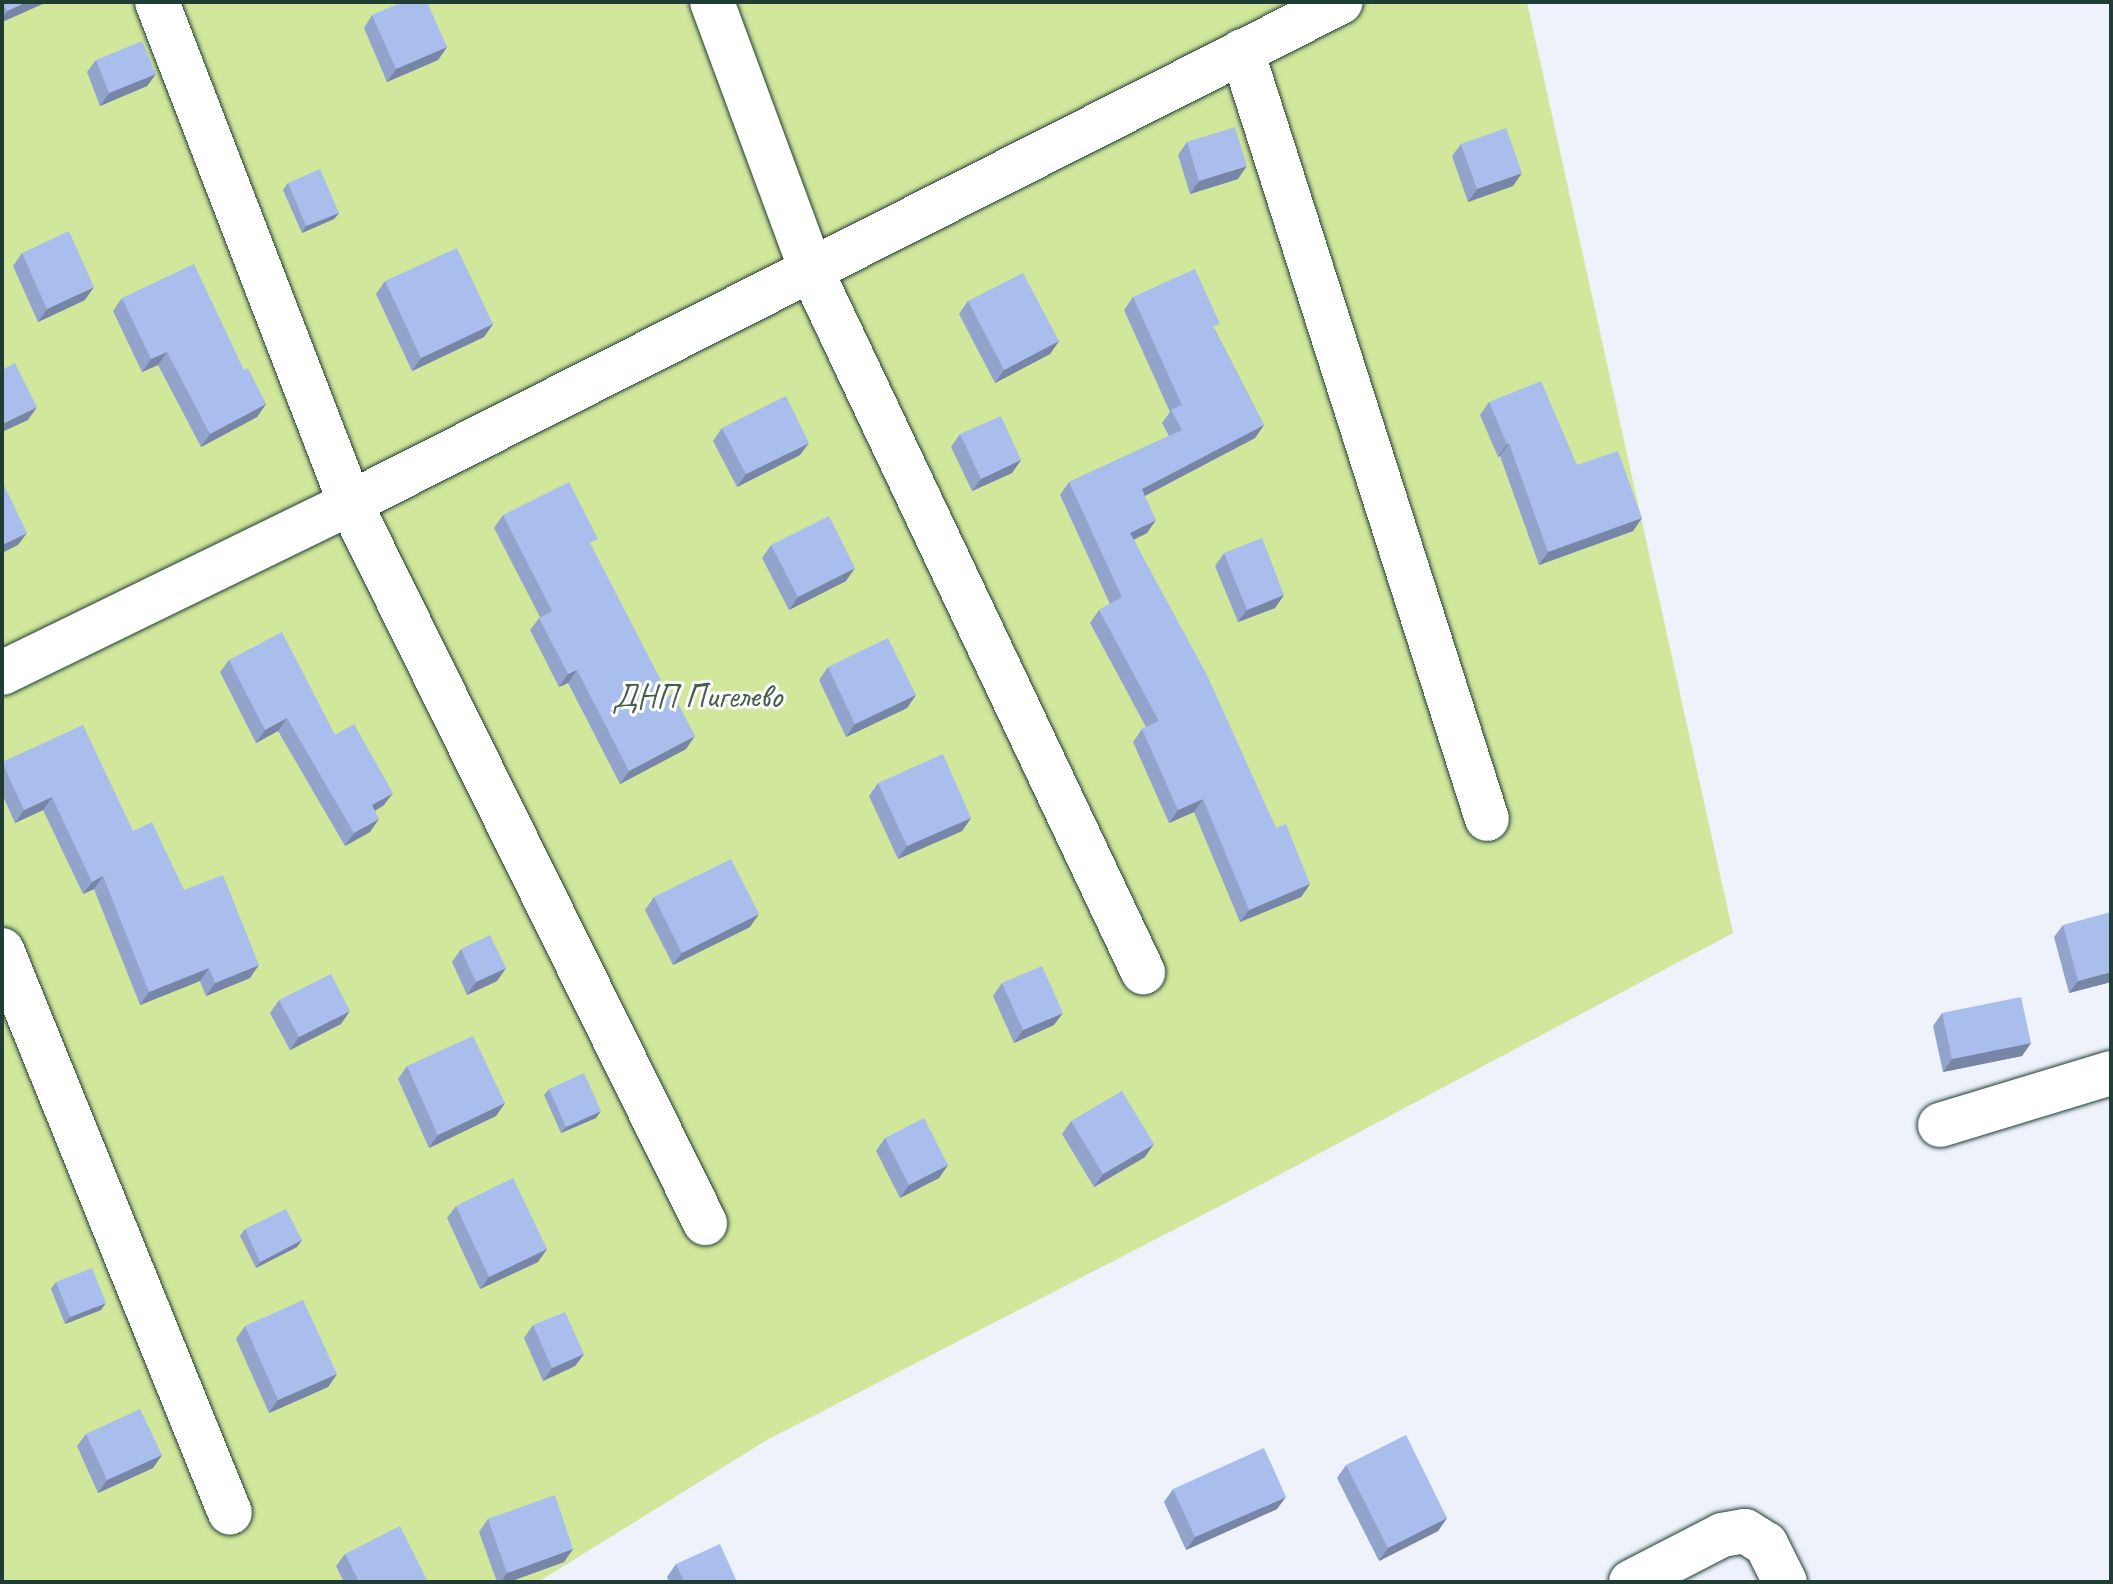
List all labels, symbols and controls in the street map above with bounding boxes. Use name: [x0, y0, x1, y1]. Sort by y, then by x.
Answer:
park label: ДНП Пигелево: [612, 676, 782, 716]

